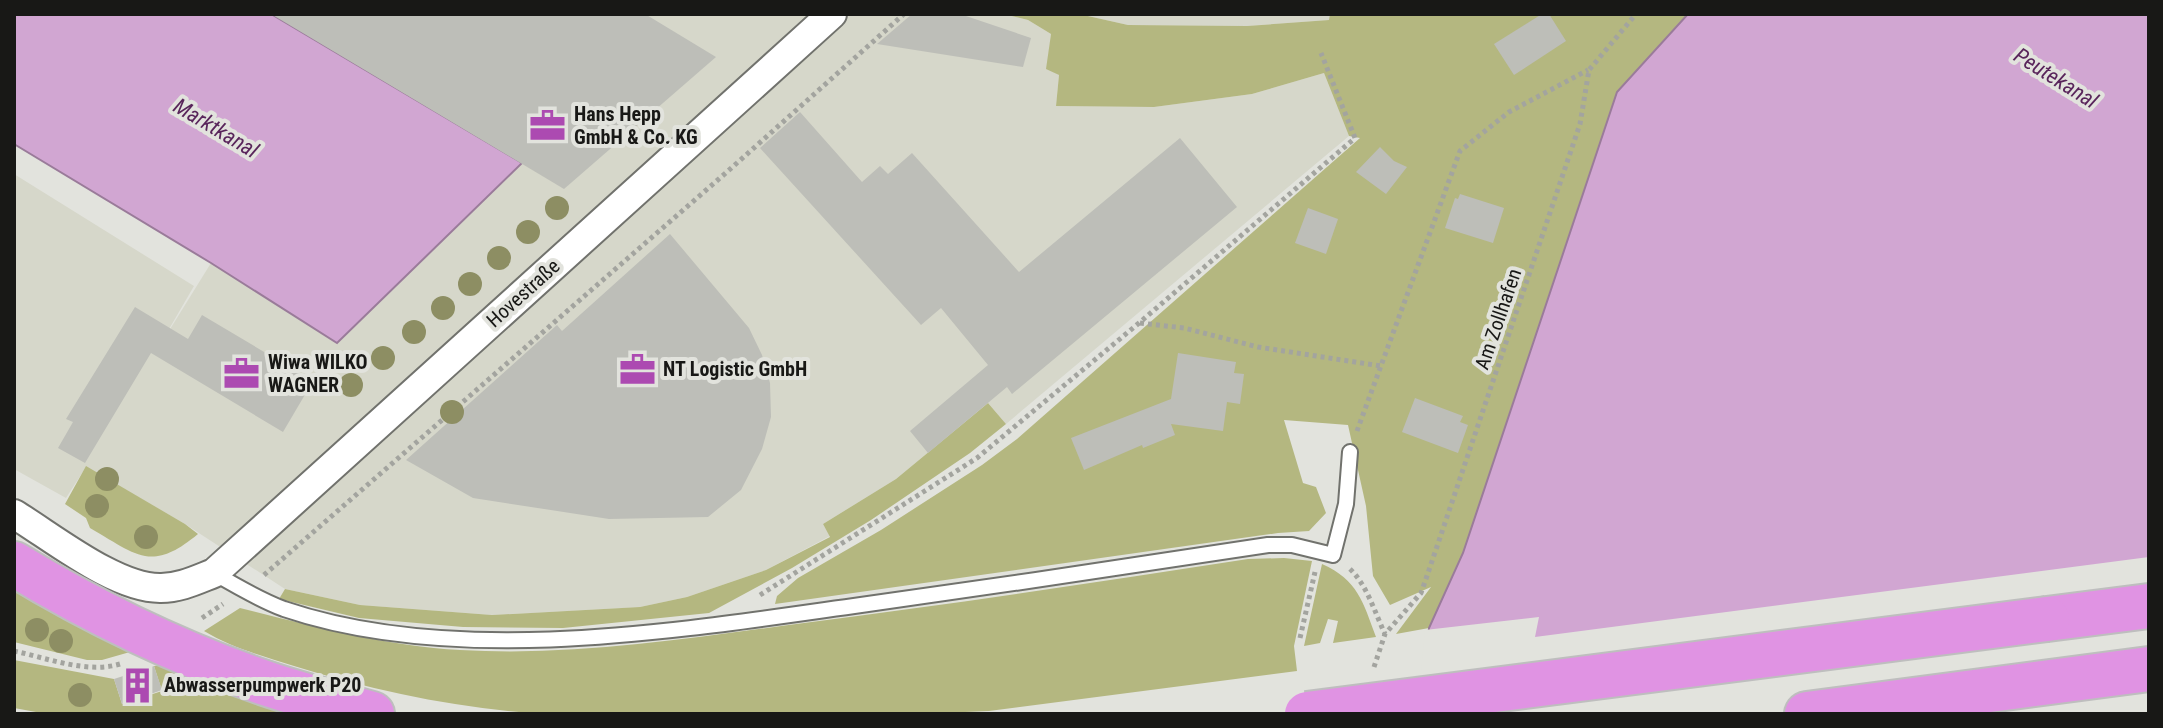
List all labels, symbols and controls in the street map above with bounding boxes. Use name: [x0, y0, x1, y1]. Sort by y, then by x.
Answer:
water label: Peutekanal: [2010, 43, 2103, 114]
water label: Marktkanal: [169, 93, 264, 164]
place label: Hans Hepp GmbH & Co. KG: [574, 102, 698, 149]
office icon: Hans Hepp GmbH & Co. KG: [529, 107, 567, 145]
street label: Hovestraße: [481, 254, 565, 332]
street label: Am Zollhafen: [1470, 265, 1526, 373]
place label: Wiwa WILKO WAGNER: [268, 350, 368, 397]
office icon: NT Logistic GmbH: [618, 350, 656, 388]
office icon: Wiwa WILKO WAGNER: [223, 354, 261, 392]
place label: NT Logistic GmbH: [663, 357, 807, 381]
building icon: Abwasserpumpwerk P20: [119, 666, 157, 704]
place label: Abwasserpumpwerk P20: [164, 673, 361, 697]

